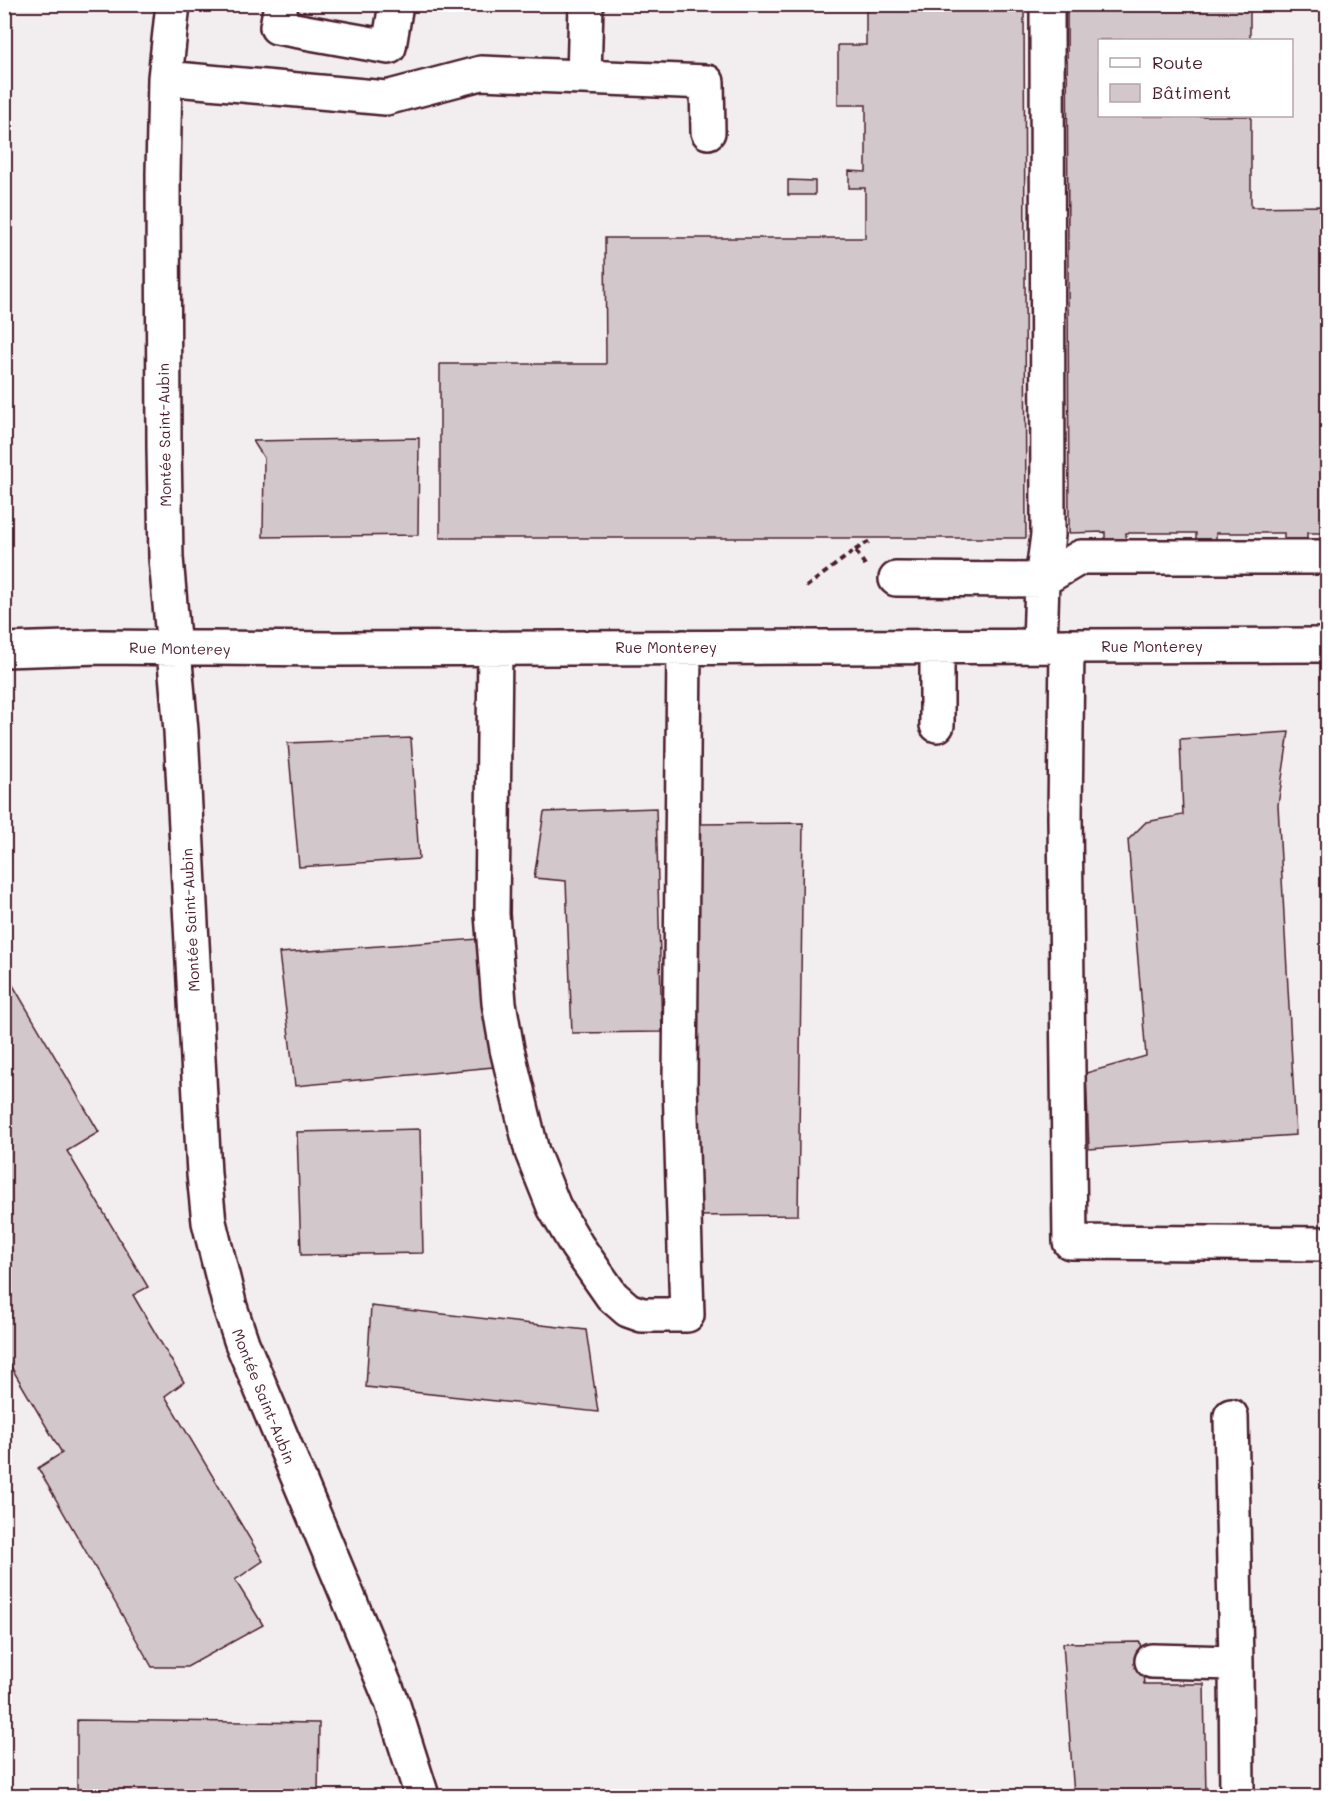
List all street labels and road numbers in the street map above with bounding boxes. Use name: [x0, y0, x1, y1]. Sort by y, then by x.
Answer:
street label: Montée Saint-Aubin: [153, 363, 175, 507]
street label: Rue Monterey: [1101, 636, 1203, 656]
street label: Rue Monterey: [129, 637, 231, 659]
street label: Rue Monterey: [615, 637, 717, 657]
street label: Montée Saint-Aubin: [176, 848, 204, 992]
street label: Montée Saint-Aubin: [228, 1326, 300, 1466]

